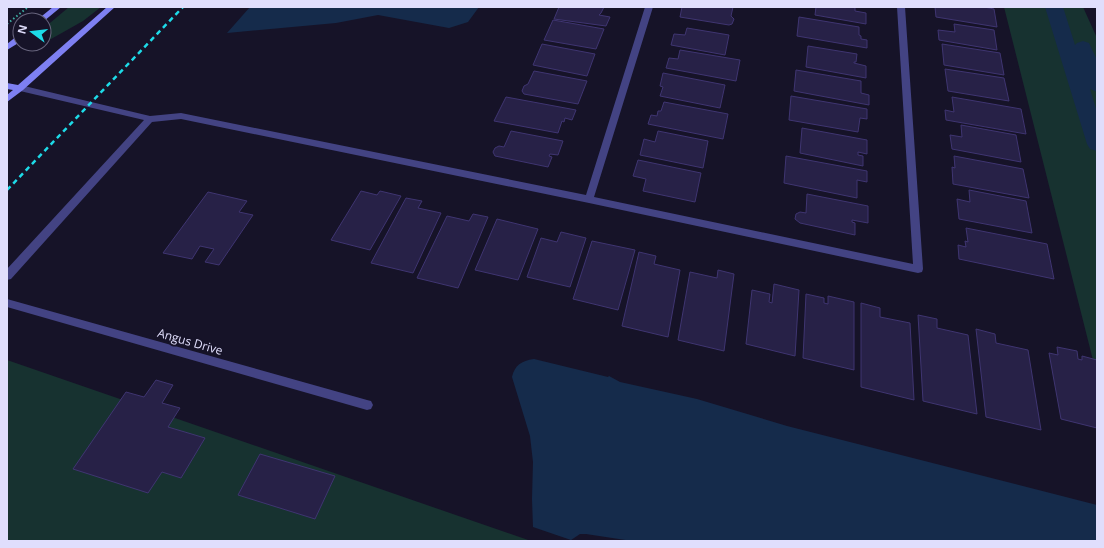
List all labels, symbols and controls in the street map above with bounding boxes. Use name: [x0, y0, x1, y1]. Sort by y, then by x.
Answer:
north arrow: [12, 12, 52, 52]
text: N: [13, 23, 30, 36]
street label: Angus Drive: [156, 324, 225, 359]

